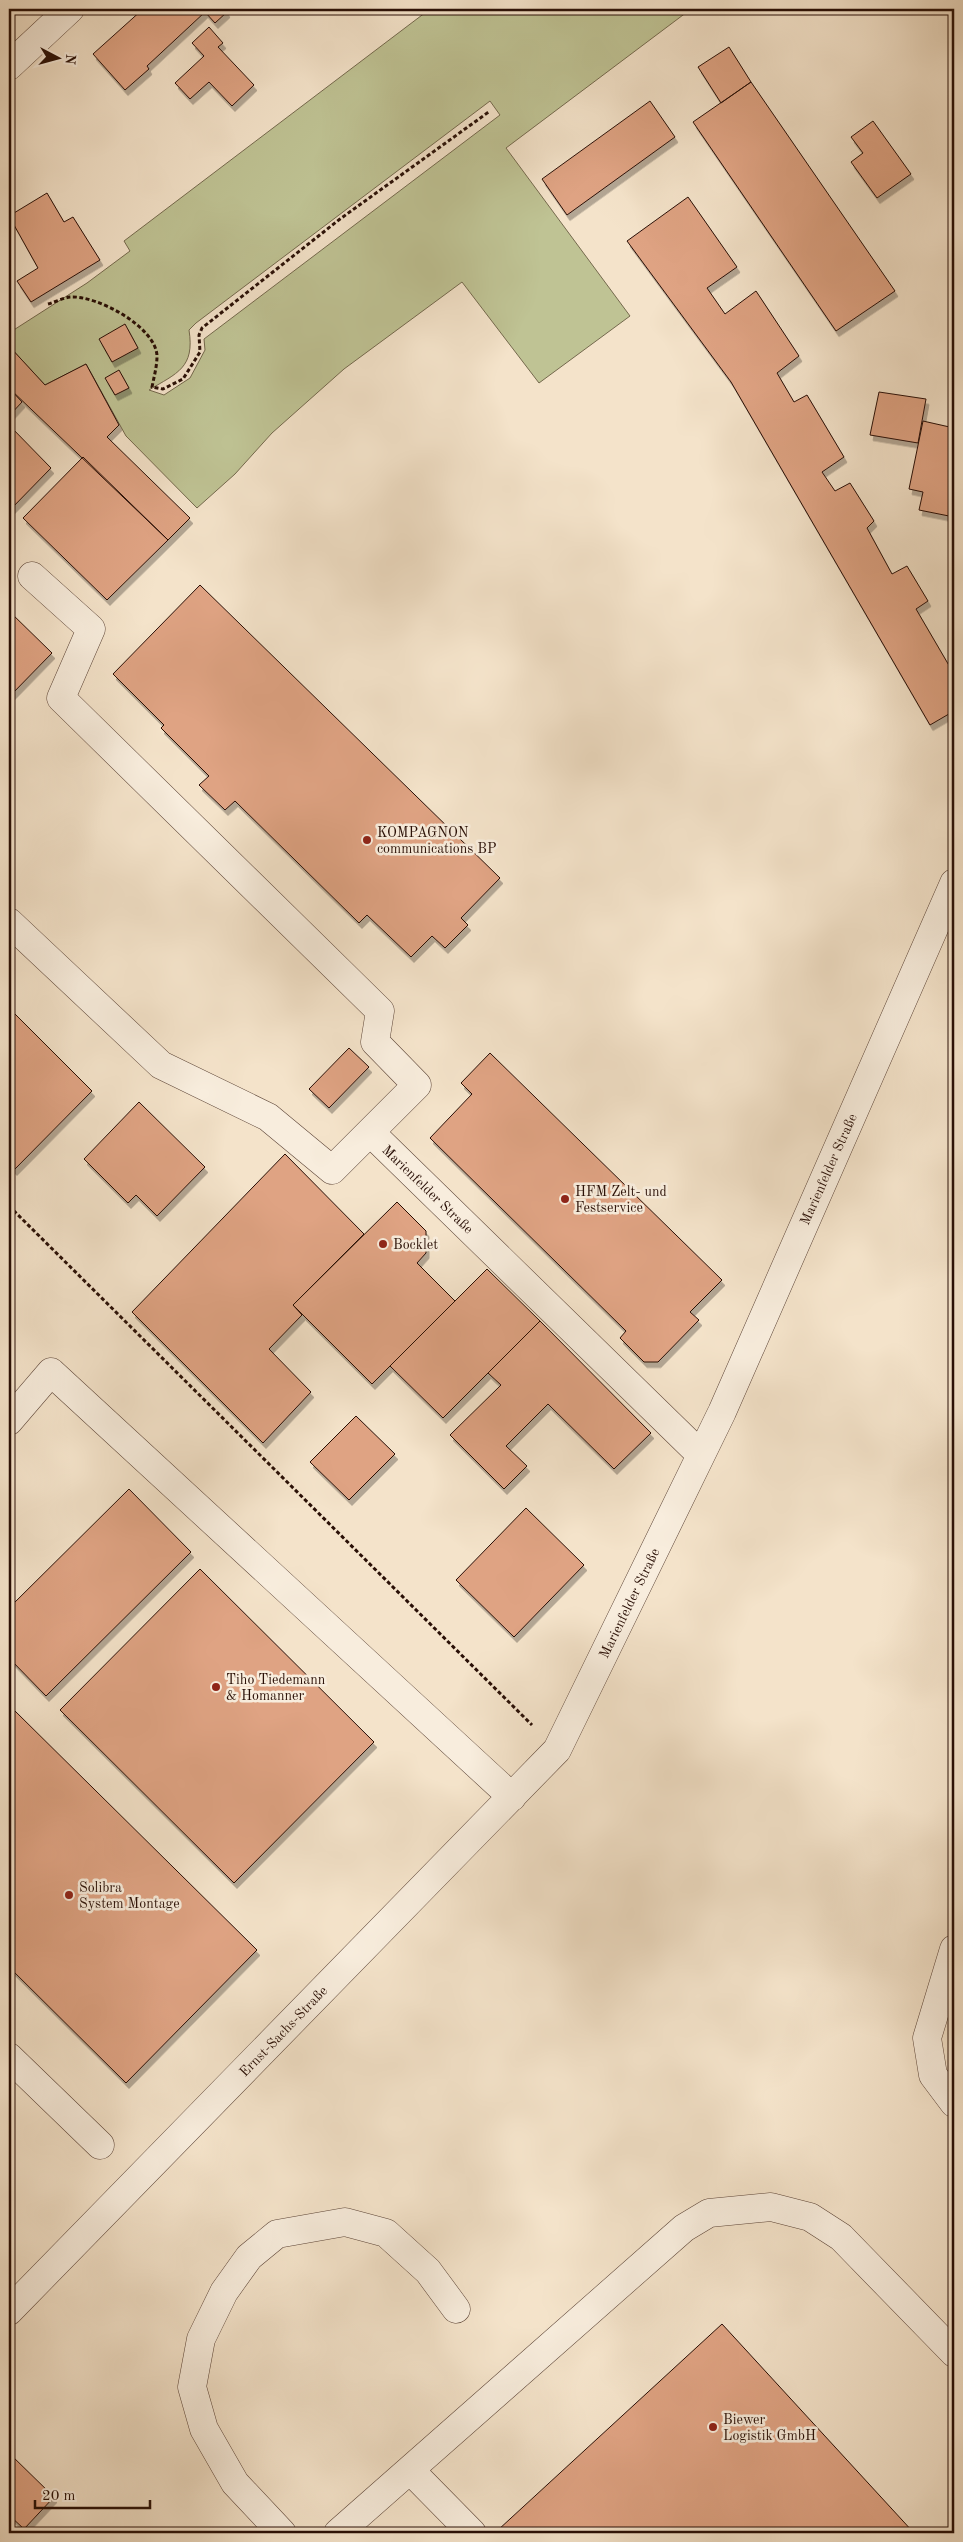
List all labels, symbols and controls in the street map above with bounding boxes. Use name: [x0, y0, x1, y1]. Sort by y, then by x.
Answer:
north arrow: [32, 32, 82, 82]
text: N: [62, 53, 77, 66]
place label: KOMPAGNON communications BP: [377, 826, 496, 856]
marker: KOMPAGNON communications BP: [361, 834, 373, 846]
street label: Marienfelder Straße: [798, 1112, 860, 1227]
street label: Marienfelder Straße: [379, 1143, 475, 1237]
place label: HFM Zelt- und Festservice: [575, 1185, 667, 1215]
marker: HFM Zelt- und Festservice: [559, 1193, 571, 1205]
marker: Bocklet: [377, 1238, 389, 1250]
place label: Bocklet: [393, 1238, 438, 1252]
street label: Marienfelder Straße: [597, 1546, 663, 1661]
place label: Tiho Tiedemann & Homanner: [226, 1673, 326, 1703]
marker: Tiho Tiedemann & Homanner: [210, 1681, 222, 1693]
place label: Solibra System Montage: [79, 1881, 180, 1911]
marker: Solibra System Montage: [63, 1889, 75, 1901]
street label: Ernst-Sachs-Straße: [237, 1984, 330, 2080]
place label: Biewer Logistik GmbH: [723, 2413, 816, 2443]
marker: Biewer Logistik GmbH: [707, 2421, 719, 2433]
scale bar: [35, 2477, 150, 2509]
text: 20 m: [42, 2489, 76, 2504]

